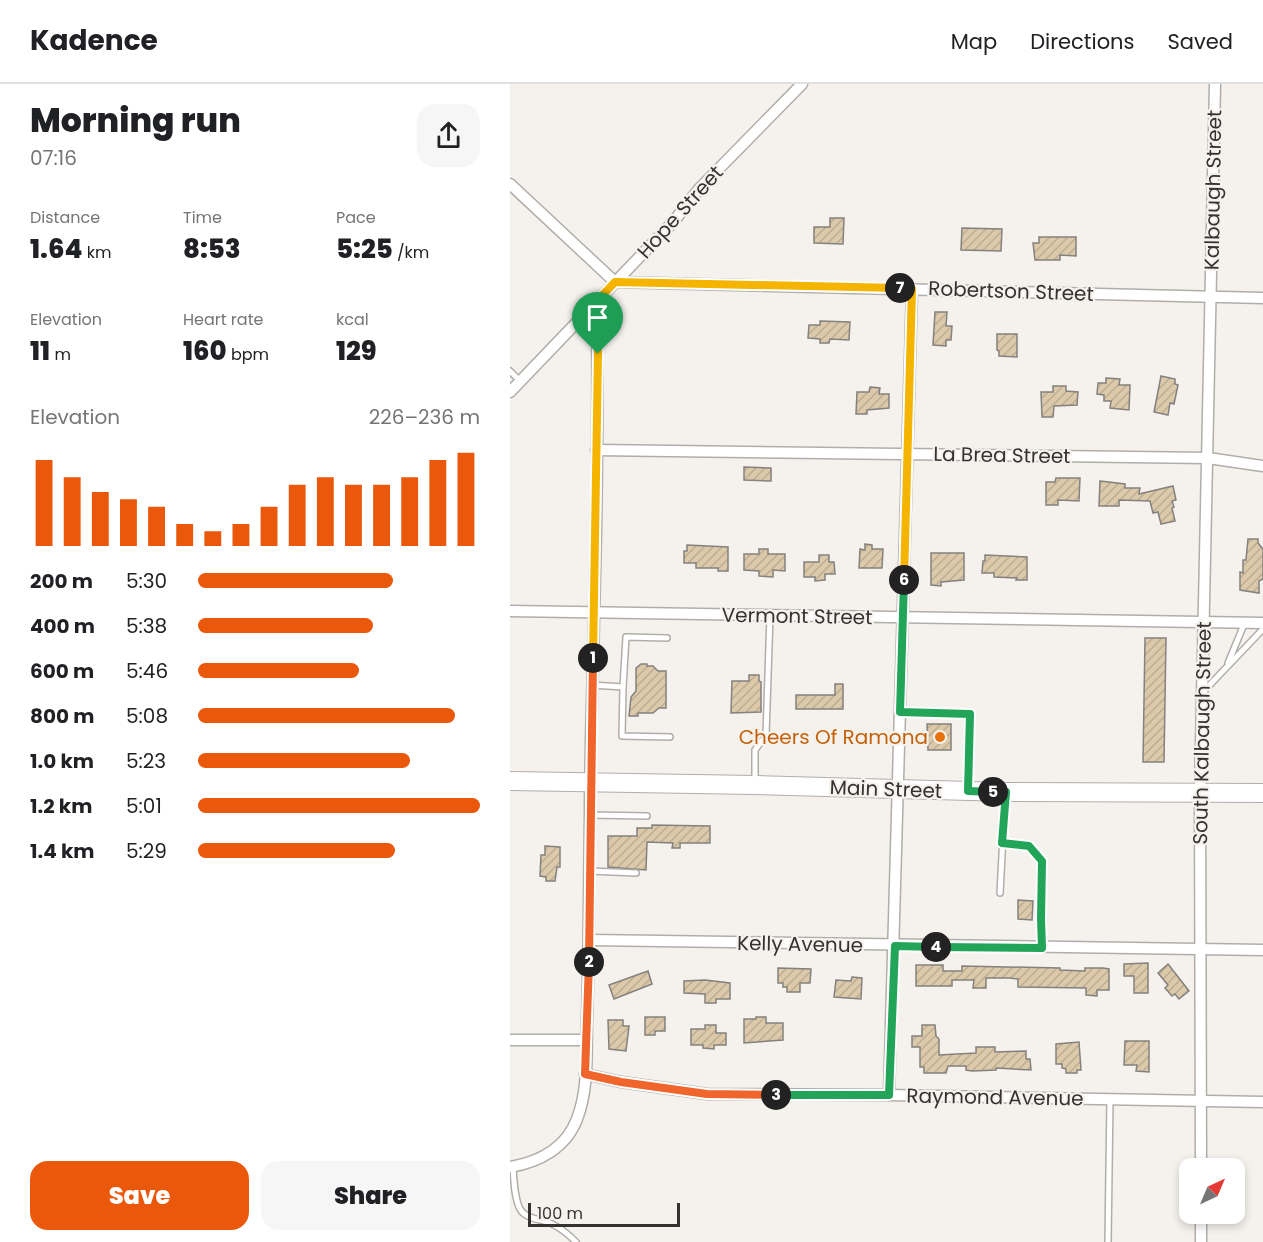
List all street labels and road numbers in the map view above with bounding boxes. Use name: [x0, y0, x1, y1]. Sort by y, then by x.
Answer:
street label: Kalbaugh Street: [1198, 110, 1228, 270]
street label: Hope Street: [631, 159, 729, 265]
street label: Robertson Street: [928, 274, 1094, 308]
street label: La Brea Street: [933, 440, 1071, 470]
street label: Vermont Street: [721, 601, 873, 631]
street label: South Kalbaugh Street: [1186, 621, 1218, 845]
street label: Main Street: [829, 773, 943, 805]
street label: Kelly Avenue: [737, 929, 863, 959]
street label: Raymond Avenue: [906, 1081, 1084, 1113]

